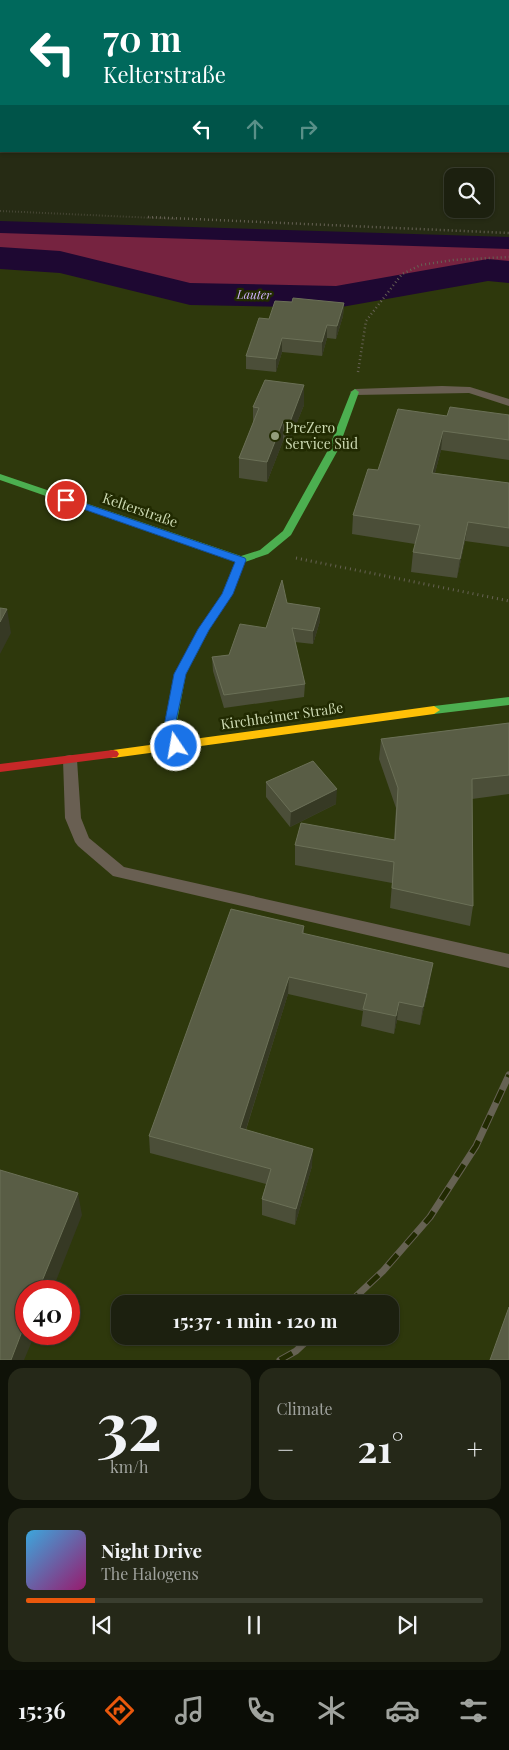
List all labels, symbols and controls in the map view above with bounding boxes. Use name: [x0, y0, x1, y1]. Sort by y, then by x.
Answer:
text: 70 m: [103, 14, 181, 61]
icon: left: [20, 20, 85, 85]
text: Kelterstraße: [103, 59, 226, 89]
icon: left: [188, 115, 216, 143]
icon: ahead: [241, 115, 269, 143]
icon: right: [294, 115, 322, 143]
map controls: [444, 168, 494, 218]
button: search: [444, 168, 494, 218]
water label: Lauter: [236, 286, 272, 302]
place label: PreZero Service Süd: [285, 418, 358, 453]
marker: PreZero Service Süd: [269, 430, 281, 442]
pin: [45, 479, 87, 521]
icon: arrive: [52, 486, 80, 514]
street label: Kelterstraße: [100, 488, 180, 531]
street label: Kirchheimer Straße: [219, 697, 344, 734]
position arrow: [149, 719, 201, 771]
speed limit sign: 40: [15, 1280, 80, 1345]
text: 15:37 · 1 min · 120 m: [173, 1307, 337, 1333]
text: 32: [96, 1380, 162, 1466]
text: Climate: [277, 1398, 333, 1419]
text: 21°: [358, 1422, 404, 1473]
text: −: [277, 1430, 295, 1467]
text: +: [467, 1430, 483, 1467]
text: km/h: [110, 1456, 148, 1477]
text: Night Drive: [101, 1537, 202, 1563]
text: The Halogens: [101, 1563, 199, 1584]
icon: previous: [88, 1611, 116, 1639]
icon: pause: [240, 1611, 268, 1639]
icon: next: [393, 1611, 421, 1639]
icon: directions: [102, 1693, 137, 1728]
icon: music: [172, 1693, 207, 1728]
icon: phone: [243, 1693, 278, 1728]
icon: climate: [314, 1693, 349, 1728]
icon: car: [385, 1693, 420, 1728]
icon: filters: [456, 1693, 491, 1728]
text: 15:36: [18, 1695, 66, 1725]

